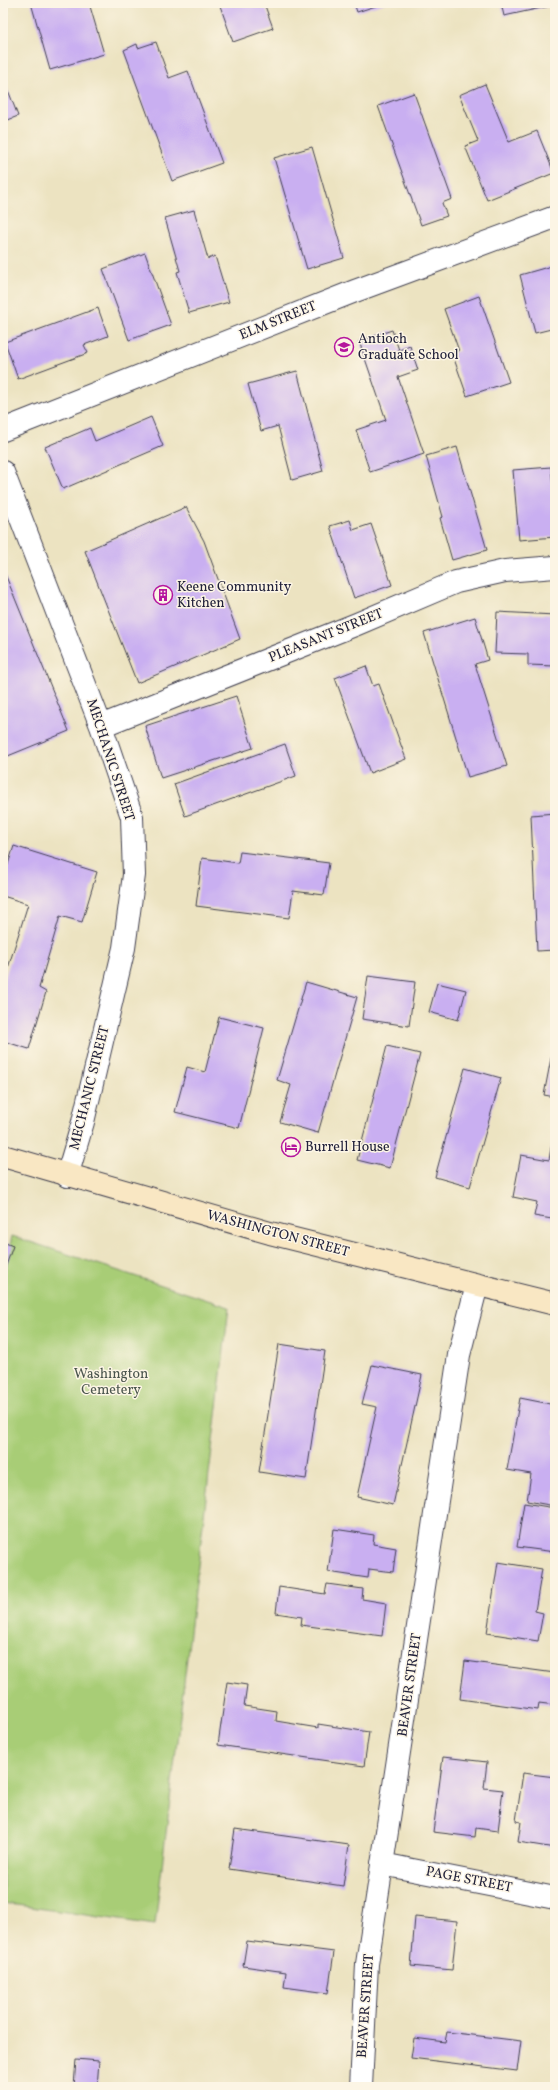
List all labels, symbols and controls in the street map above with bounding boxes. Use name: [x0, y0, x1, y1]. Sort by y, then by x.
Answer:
street label: ELM STREET: [237, 297, 319, 345]
place label: Antioch Graduate School: [358, 330, 459, 365]
school or university icon: Antioch Graduate School: [333, 336, 355, 358]
place label: Keene Community Kitchen: [177, 578, 292, 613]
building icon: Keene Community Kitchen: [152, 584, 174, 606]
street label: PLEASANT STREET: [266, 604, 386, 668]
street label: MECHANIC STREET: [81, 696, 139, 824]
street label: MECHANIC STREET: [65, 1024, 115, 1152]
hotel icon: Burrell House: [280, 1136, 302, 1158]
place label: Burrell House: [305, 1138, 390, 1157]
street label: WASHINGTON STREET: [205, 1206, 351, 1262]
park label: Washington Cemetery: [74, 1365, 148, 1400]
street label: BEAVER STREET: [393, 1632, 427, 1738]
street label: PAGE STREET: [424, 1862, 514, 1898]
street label: BEAVER STREET: [353, 1953, 379, 2059]

